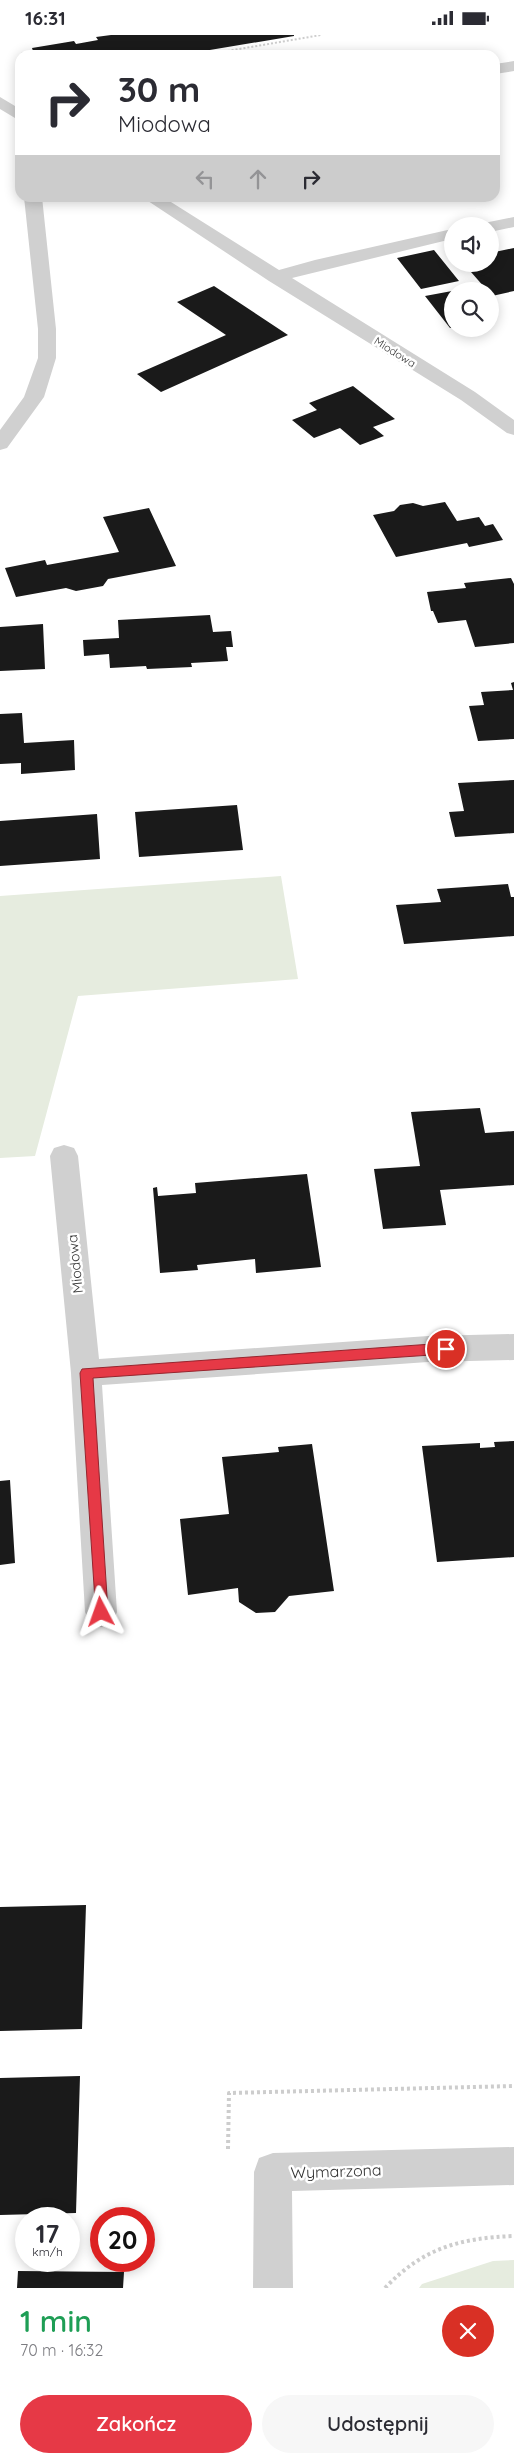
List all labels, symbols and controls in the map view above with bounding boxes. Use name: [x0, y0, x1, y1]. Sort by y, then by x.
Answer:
text: 16:31: [25, 6, 66, 30]
text: 30 m: [118, 67, 200, 111]
icon: right: [35, 70, 100, 135]
text: Miodowa: [118, 110, 211, 138]
icon: left: [191, 165, 219, 193]
icon: ahead: [244, 165, 272, 193]
icon: right: [297, 165, 325, 193]
map controls: [444, 217, 499, 337]
button: sound: [444, 217, 499, 272]
button: search: [444, 282, 499, 337]
street label: Miodowa: [372, 334, 418, 370]
street label: Miodowa: [63, 1234, 87, 1294]
pin: [425, 1328, 467, 1370]
icon: arrive: [432, 1335, 460, 1363]
position arrow: [74, 1585, 126, 1637]
street label: Wymarzona: [290, 2159, 382, 2183]
speed limit sign: 20: [90, 2207, 155, 2272]
text: 17: [36, 2218, 59, 2249]
text: km/h: [32, 2244, 63, 2259]
text: 1 min: [20, 2302, 92, 2340]
button: close: [442, 2305, 494, 2357]
text: 70 m · 16:32: [20, 2340, 103, 2360]
button: Zakończ: [20, 2395, 252, 2453]
button: Udostępnij: [262, 2395, 494, 2453]

